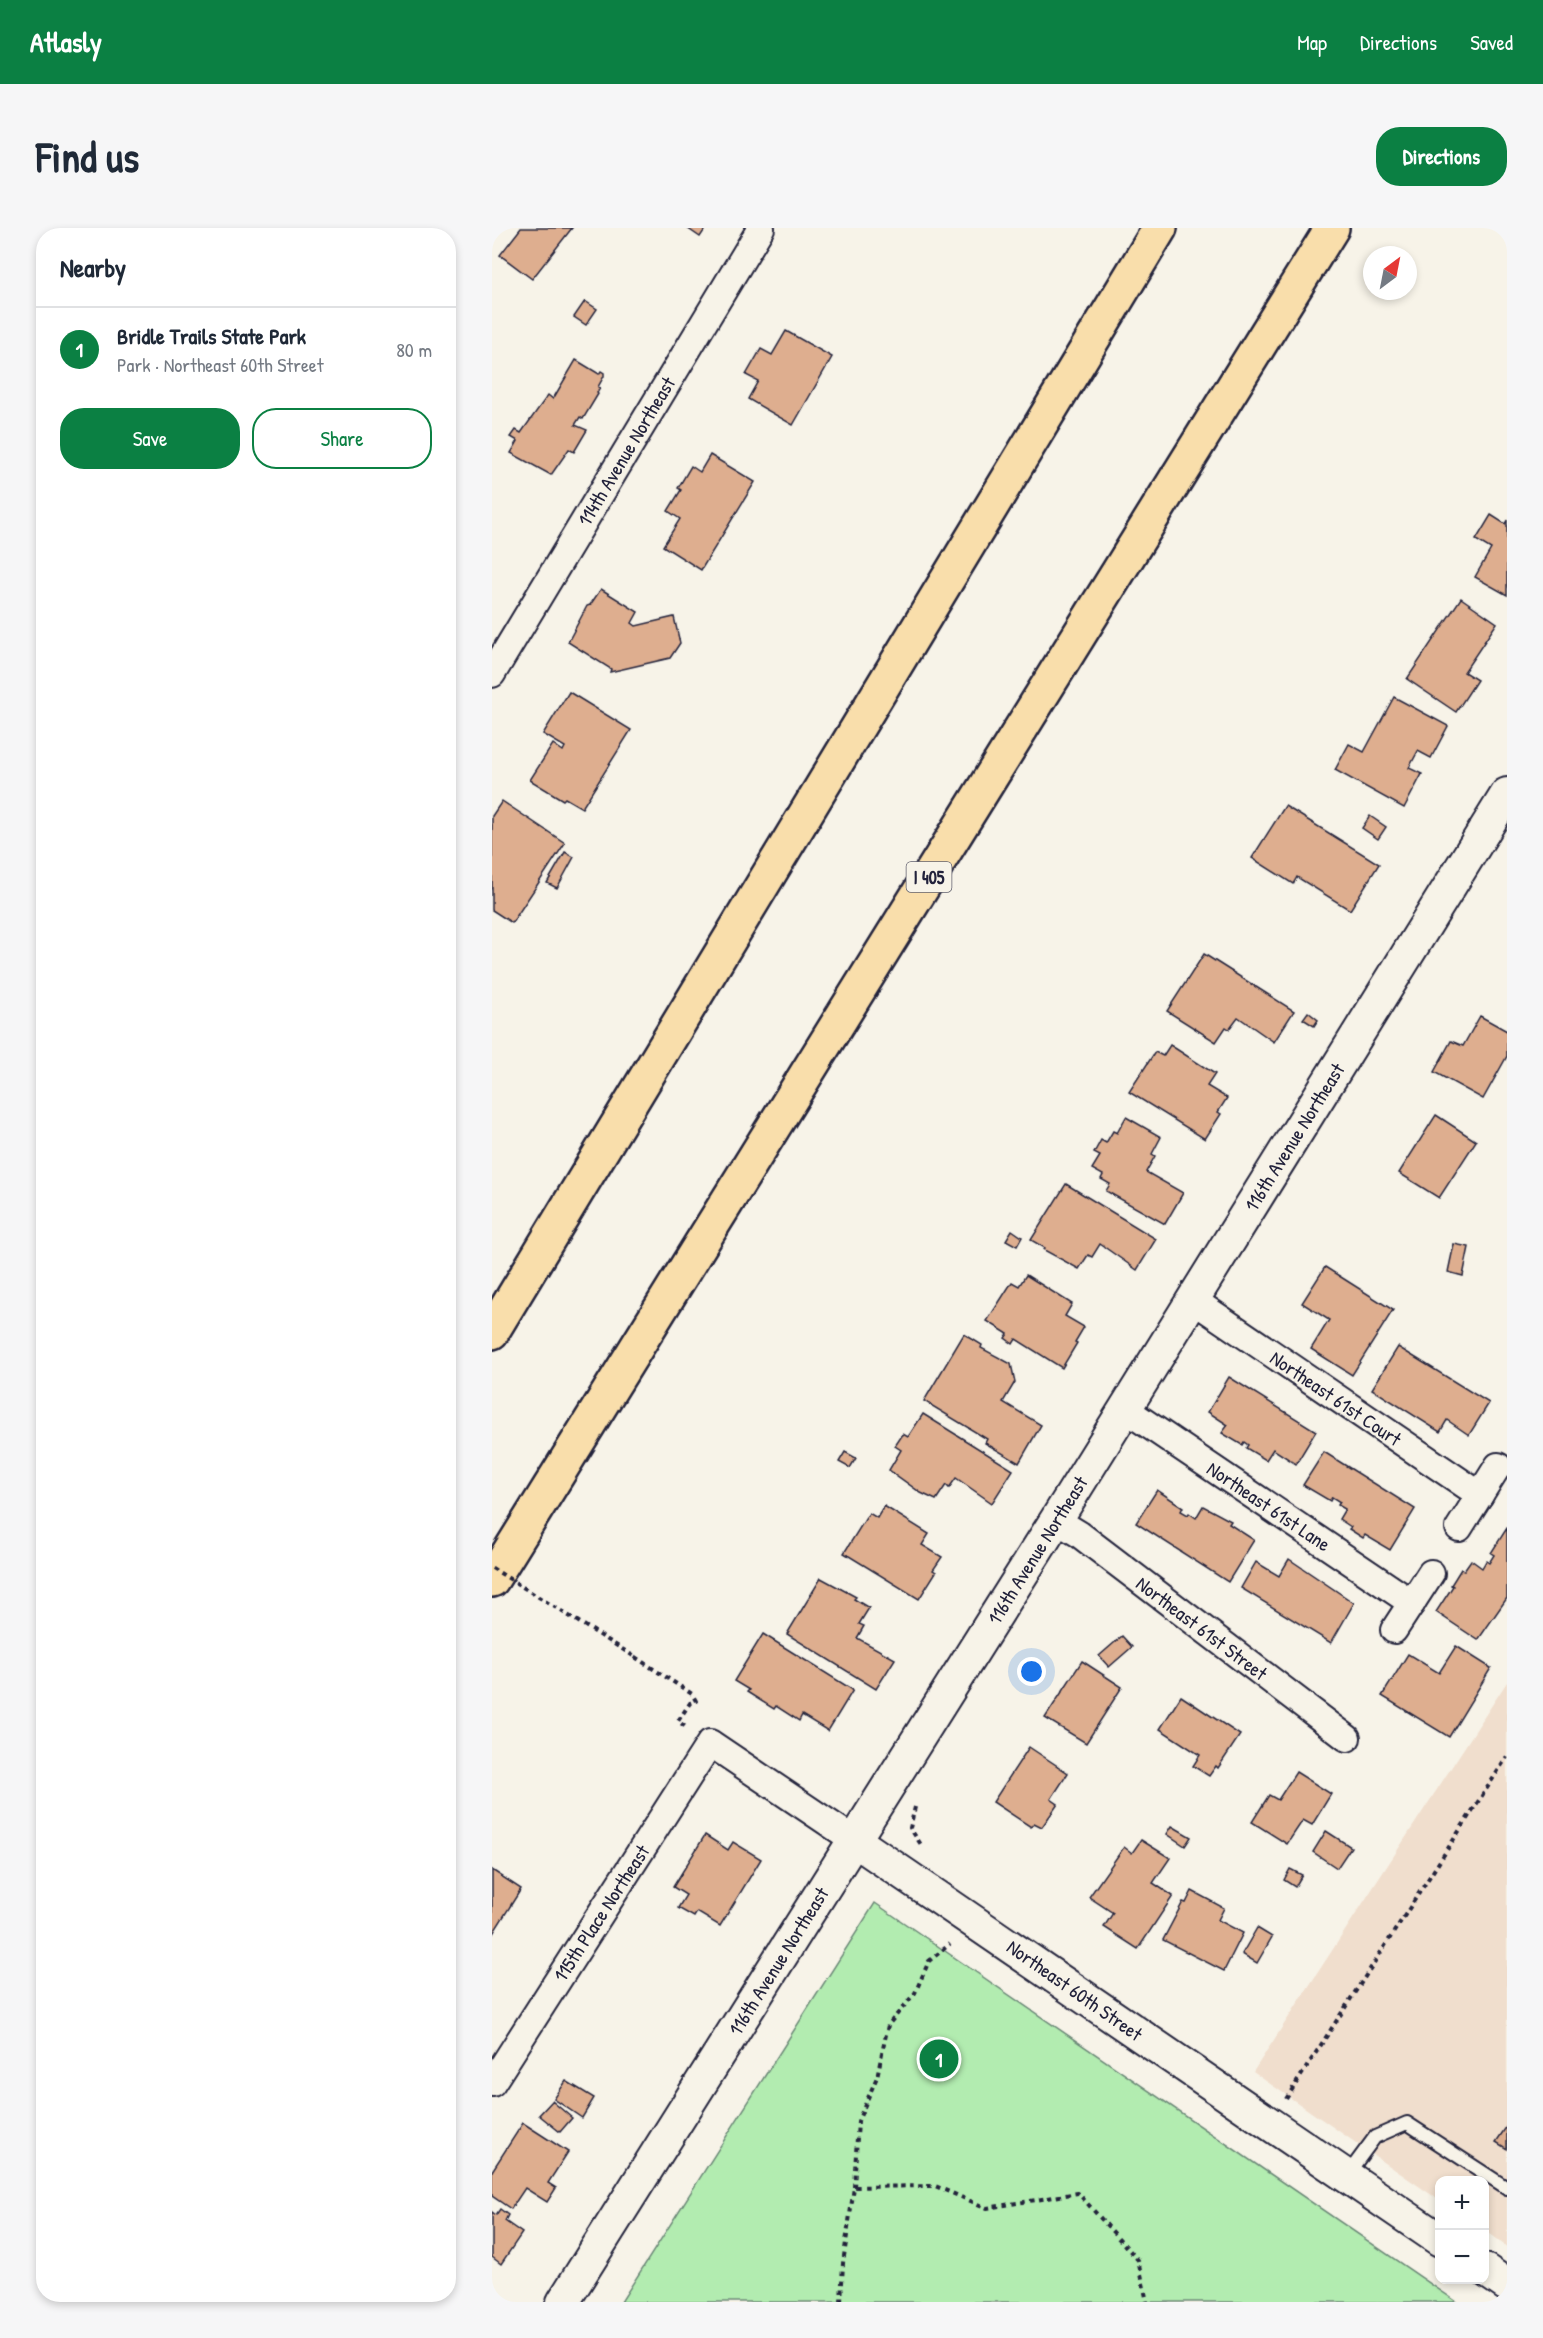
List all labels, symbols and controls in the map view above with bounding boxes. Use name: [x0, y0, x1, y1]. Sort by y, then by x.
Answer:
text: Atlasly: [30, 23, 102, 61]
text: Map: [1297, 28, 1327, 57]
text: Directions: [1360, 28, 1437, 57]
text: Saved: [1470, 28, 1513, 57]
button: Directions: [1376, 127, 1507, 186]
text: Find us: [36, 128, 139, 185]
north arrow: [1363, 246, 1417, 300]
text: Nearby: [60, 250, 126, 285]
text: Bridle Trails State Park: [117, 321, 306, 351]
text: 1: [76, 336, 83, 363]
text: 80 m: [396, 336, 432, 363]
text: Park · Northeast 60th Street: [117, 351, 324, 378]
street label: 114th Avenue Northeast: [571, 371, 682, 531]
button: Save: [60, 408, 240, 469]
button: Share: [252, 408, 432, 469]
road number: I 405: [906, 862, 952, 892]
street label: 116th Avenue Northeast: [1238, 1057, 1351, 1216]
street label: Northeast 61st Court: [1265, 1344, 1408, 1453]
street label: Northeast 61st Lane: [1202, 1455, 1336, 1557]
street label: 116th Avenue Northeast: [981, 1470, 1094, 1629]
street label: Northeast 61st Street: [1131, 1570, 1274, 1687]
your location: [1017, 1657, 1046, 1686]
street label: 115th Place Northeast: [547, 1838, 656, 1987]
street label: 116th Avenue Northeast: [722, 1881, 835, 2040]
street label: Northeast 60th Street: [1002, 1933, 1149, 2048]
pin: 1: [920, 2036, 958, 2082]
map controls: [1435, 2176, 1489, 2284]
button: +: [1435, 2176, 1489, 2230]
button: −: [1435, 2230, 1489, 2284]

